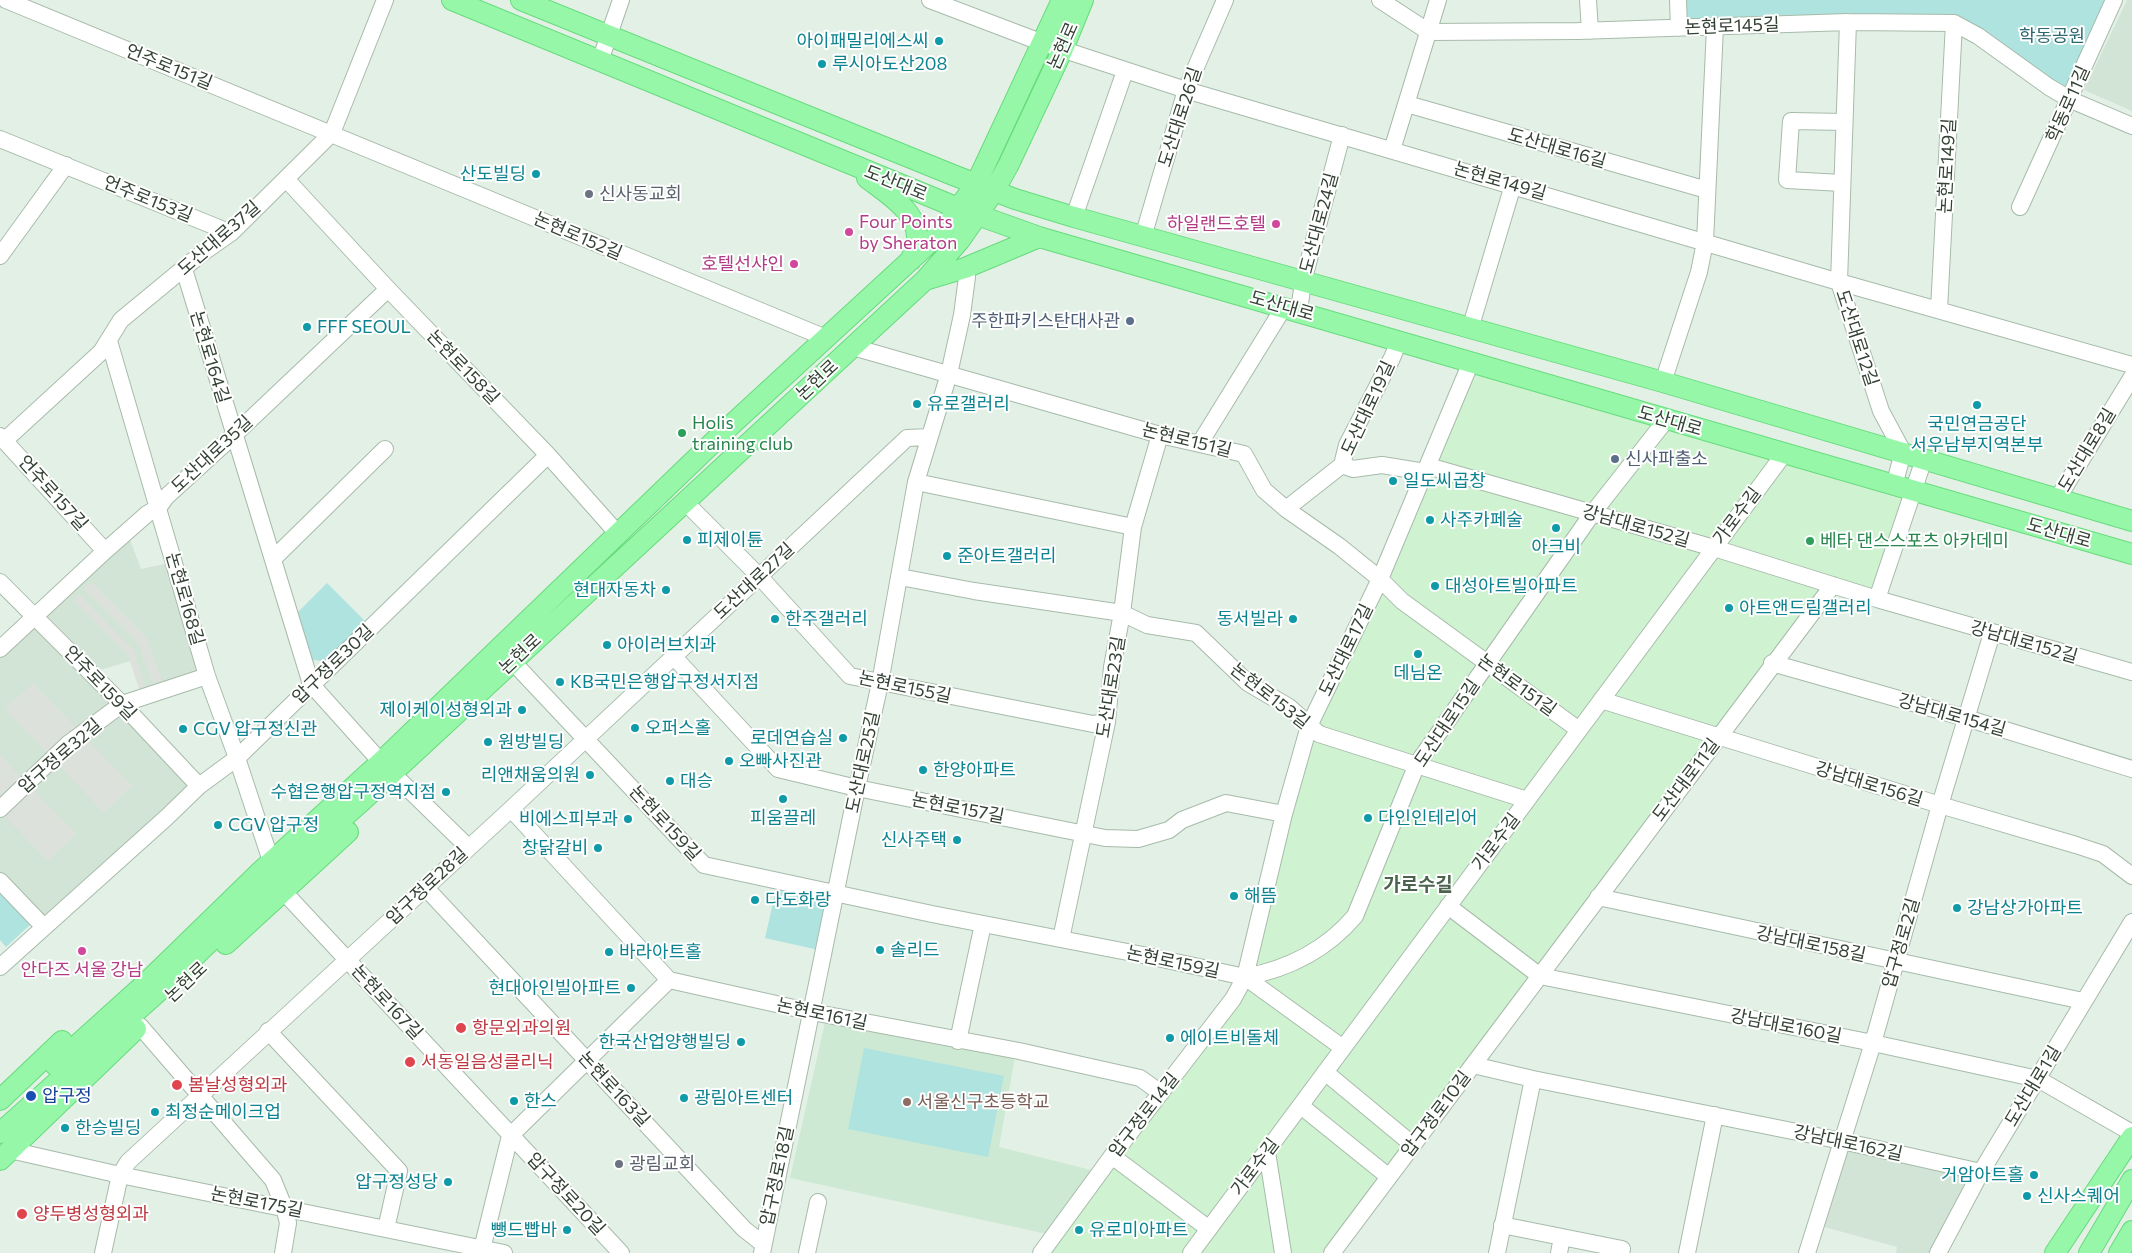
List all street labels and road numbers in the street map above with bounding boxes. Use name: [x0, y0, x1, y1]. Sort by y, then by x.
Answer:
street label: 논현로145길: [1684, 14, 1780, 38]
street label: 논현로: [1043, 19, 1083, 73]
street label: 언주로151길: [122, 40, 216, 94]
street label: 학동로11길: [2042, 62, 2094, 146]
street label: 도산대로26길: [1154, 64, 1206, 170]
street label: 논현로149길: [1934, 118, 1960, 214]
street label: 도산대로16길: [1505, 124, 1609, 172]
street label: 논현로149길: [1451, 157, 1549, 205]
street label: 도산대로: [861, 161, 931, 205]
street label: 도산대로24길: [1295, 170, 1343, 276]
street label: 언주로153길: [100, 171, 196, 227]
street label: 도산대로37길: [173, 196, 265, 280]
street label: 논현로152길: [530, 208, 626, 264]
street label: 도산대로: [1247, 286, 1317, 326]
street label: 도산대로12길: [1831, 287, 1883, 389]
street label: 논현로164길: [186, 308, 234, 406]
street label: 논현로158길: [422, 325, 504, 409]
street label: 논현로: [791, 355, 843, 405]
street label: 도산대로19길: [1337, 357, 1399, 459]
street label: 도산대로: [1635, 401, 1705, 441]
street label: 도산대로8길: [2054, 404, 2120, 496]
street label: 도산대로35길: [167, 411, 257, 497]
street label: 논현로151길: [1140, 418, 1234, 462]
street label: 언주로157길: [14, 451, 92, 535]
street label: 가로수길: [1708, 483, 1766, 549]
street label: 강남대로152길: [1580, 500, 1692, 552]
street label: 도산대로: [2024, 513, 2094, 553]
street label: 도산대로27길: [709, 538, 799, 624]
street label: 논현로168길: [161, 550, 209, 648]
street label: 도산대로17길: [1314, 600, 1378, 700]
street label: 강남대로152길: [1968, 616, 2080, 668]
street label: 압구정로30길: [288, 620, 378, 708]
street label: 논현로: [494, 629, 546, 679]
street label: 도산대로23길: [1092, 634, 1130, 740]
street label: 언주로159길: [59, 641, 141, 725]
street label: 논현로151길: [1473, 649, 1561, 721]
street label: 논현로153길: [1226, 658, 1314, 734]
street label: 논현로155길: [856, 667, 954, 707]
street label: 도산대로15길: [1410, 675, 1484, 771]
street label: 강남대로154길: [1895, 689, 2009, 741]
street label: 도산대로25길: [842, 709, 884, 815]
street label: 압구정로32길: [14, 714, 106, 798]
street label: 도산대로11길: [1648, 734, 1724, 826]
street label: 강남대로156길: [1812, 757, 1926, 811]
street label: 논현로159길: [625, 781, 705, 865]
street label: 논현로157길: [910, 788, 1006, 828]
street label: 가로수길: [1467, 809, 1525, 875]
street label: 압구정로28길: [382, 843, 472, 929]
street label: 압구정로2길: [1878, 895, 1924, 991]
street label: 강남대로158길: [1754, 922, 1868, 966]
street label: 논현로159길: [1124, 942, 1222, 982]
street label: 논현로: [160, 957, 212, 1007]
street label: 논현로167길: [347, 960, 427, 1044]
street label: 논현로161길: [774, 994, 870, 1034]
street label: 강남대로160길: [1728, 1005, 1844, 1047]
street label: 도산대로1길: [2000, 1042, 2066, 1130]
street label: 논현로163길: [574, 1047, 654, 1131]
street label: 압구정로10길: [1397, 1067, 1475, 1161]
street label: 압구정로14길: [1104, 1068, 1184, 1162]
street label: 강남대로162길: [1791, 1121, 1905, 1165]
street label: 압구정로18길: [756, 1124, 798, 1228]
street label: 가로수길: [1226, 1134, 1284, 1200]
street label: 압구정로20길: [522, 1148, 610, 1240]
street label: 논현로175길: [209, 1182, 305, 1222]

